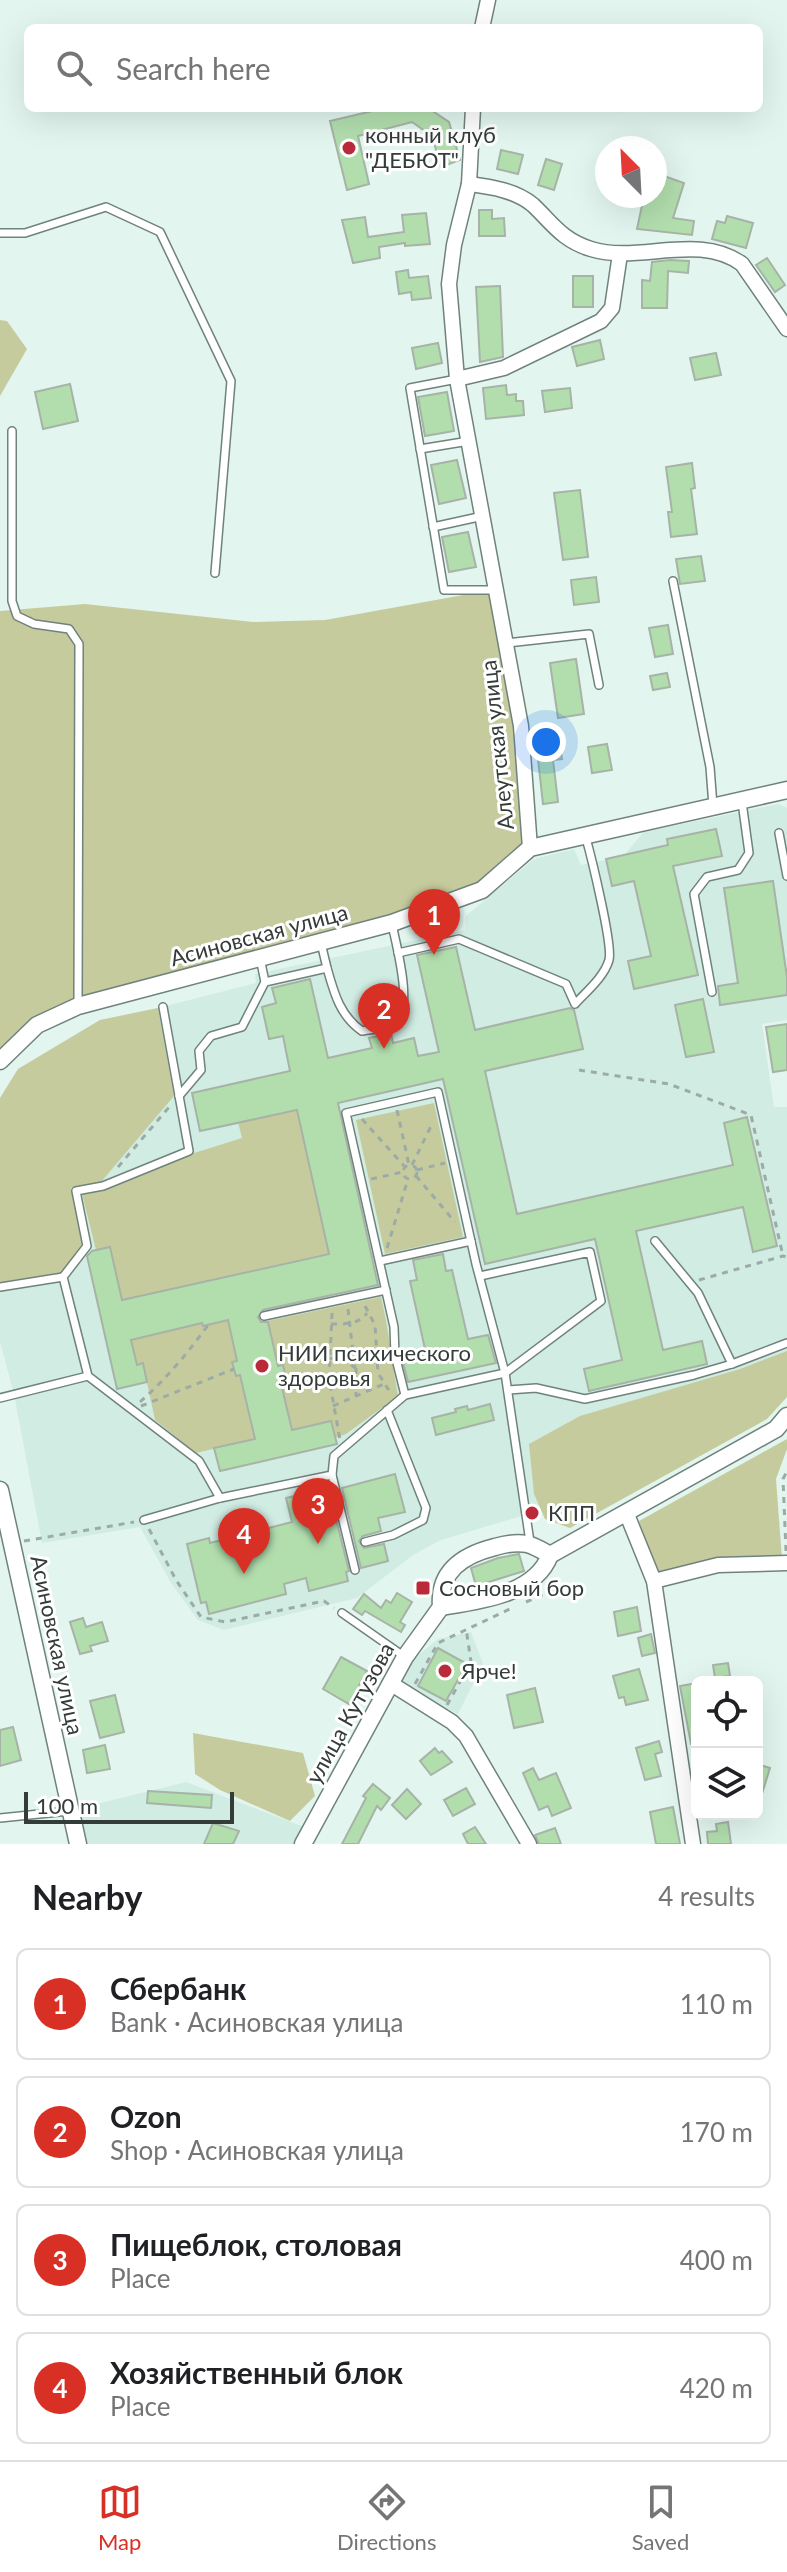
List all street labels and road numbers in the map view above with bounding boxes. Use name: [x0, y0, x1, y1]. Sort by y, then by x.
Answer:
street label: Алеутская улица: [474, 659, 519, 831]
street label: Асиновская улица: [167, 898, 351, 971]
street label: Асиновская улица: [25, 1553, 90, 1737]
street label: улица Кутузова: [300, 1637, 399, 1788]

